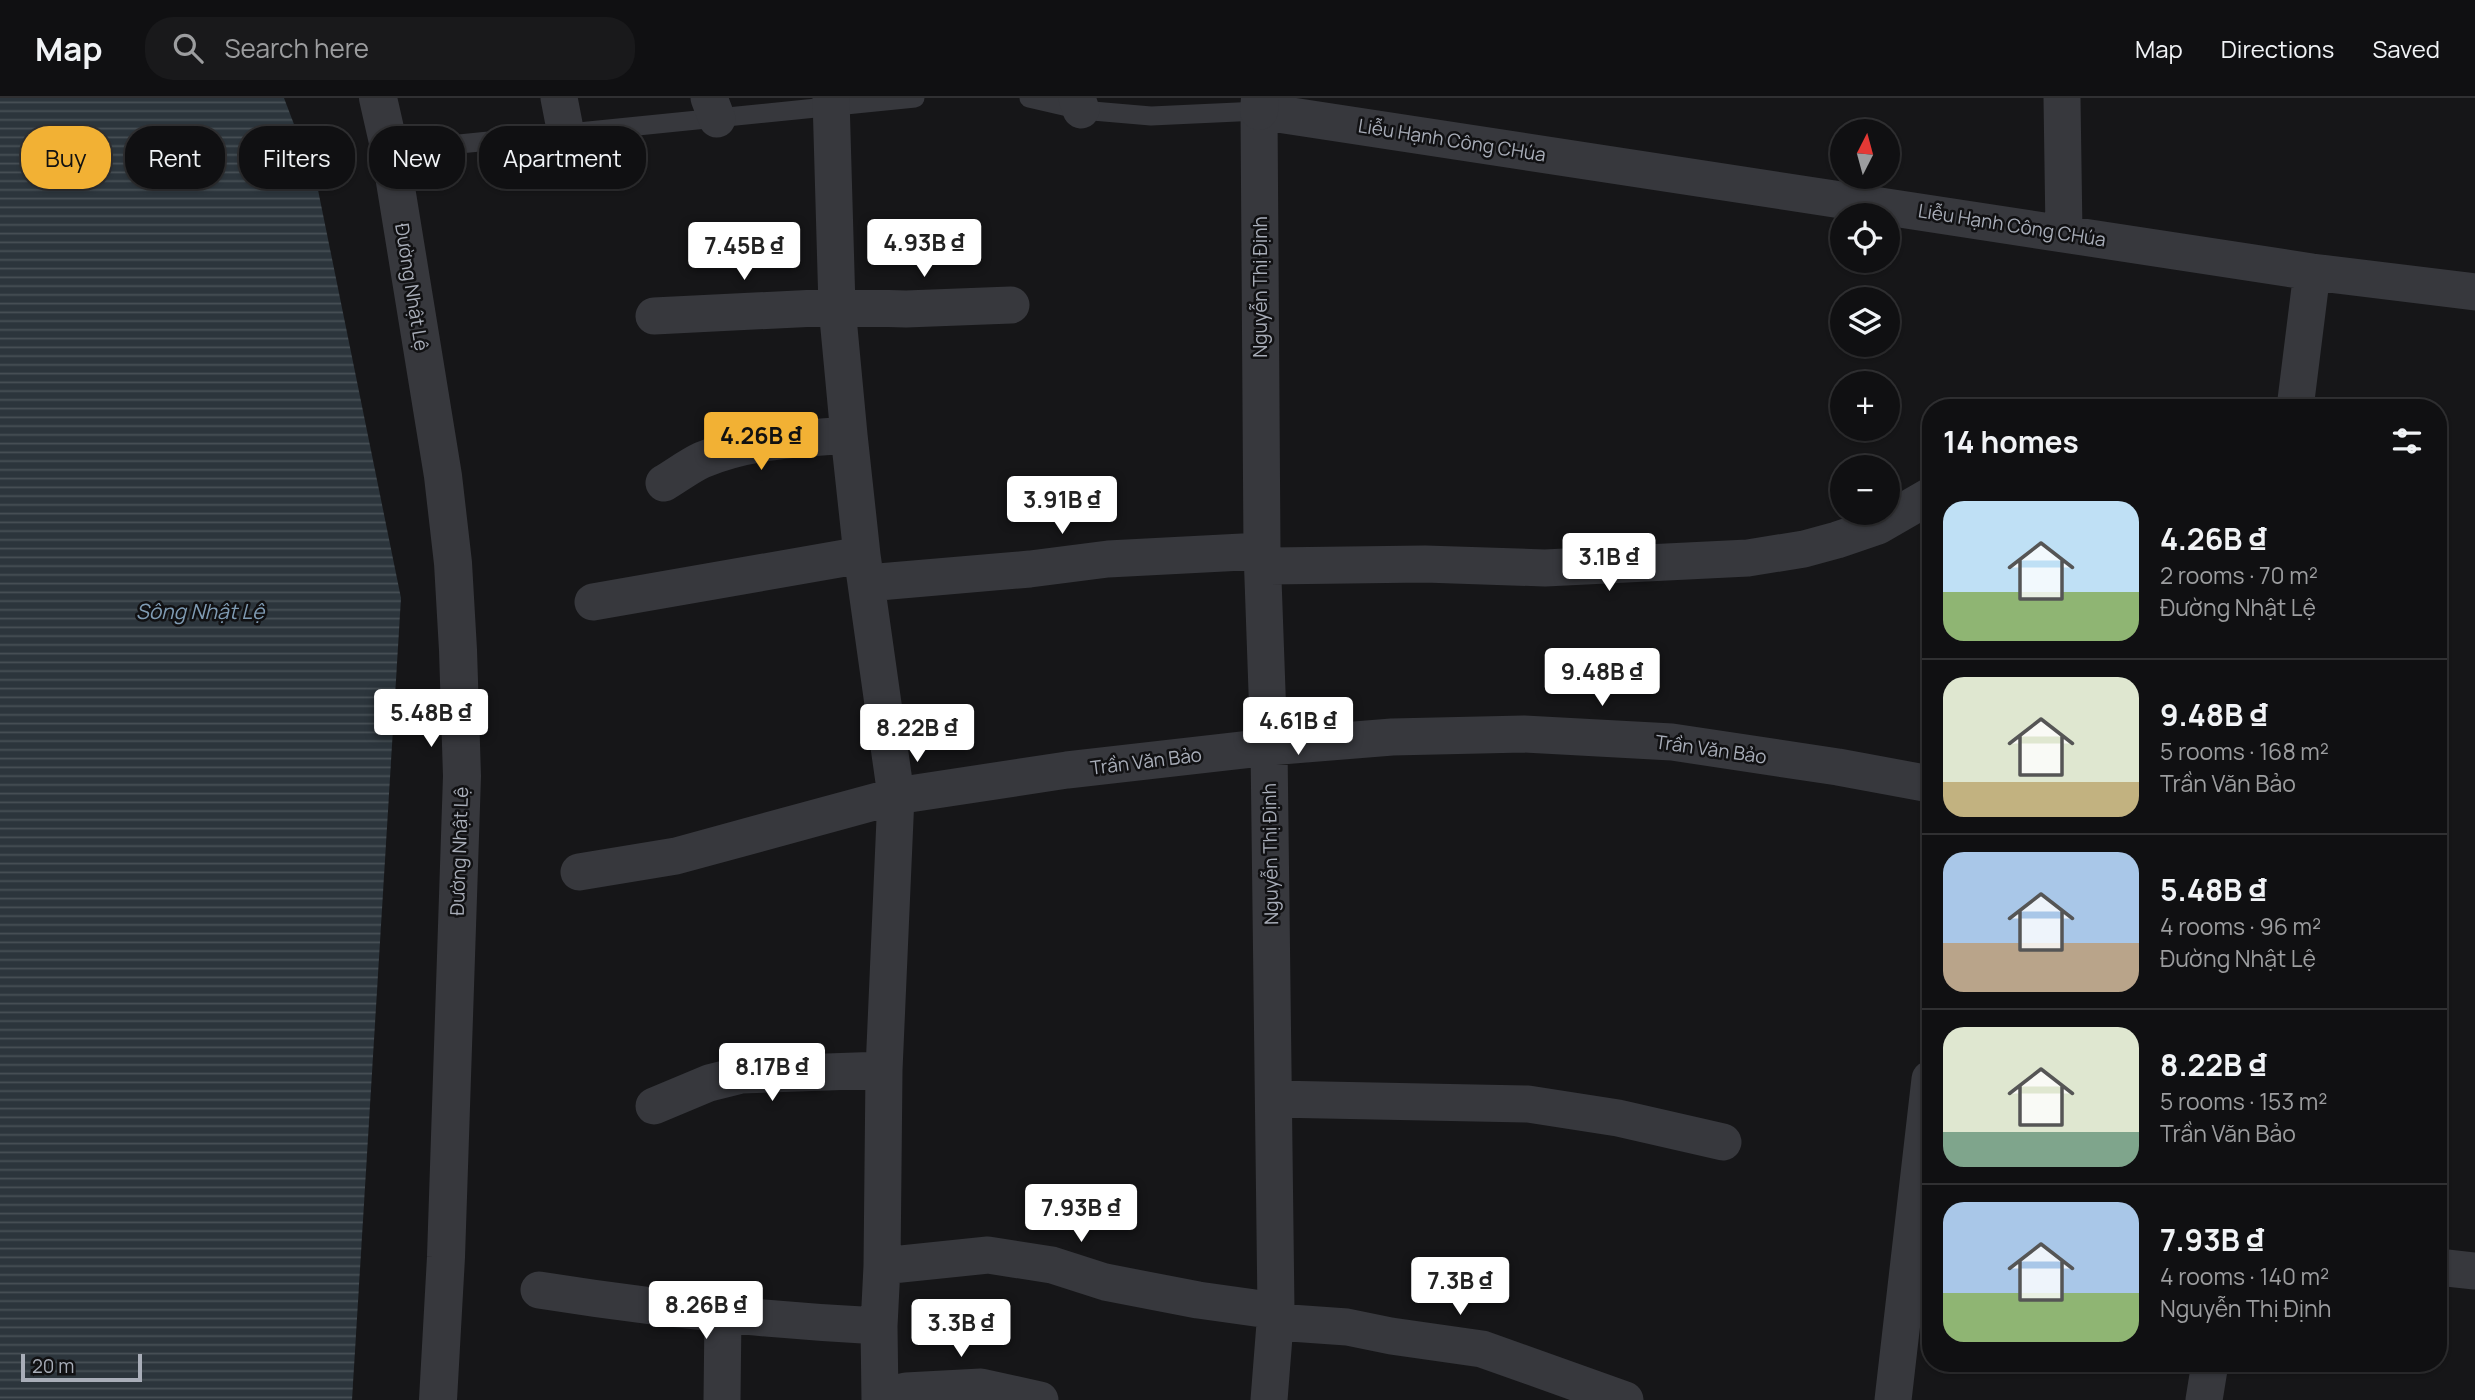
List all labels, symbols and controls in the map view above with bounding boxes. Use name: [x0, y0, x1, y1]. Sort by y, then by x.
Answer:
search box: [145, 17, 635, 80]
text: Map: [35, 26, 103, 71]
icon: search: [169, 29, 207, 67]
text: Search here: [225, 30, 369, 66]
text: Map: [2135, 32, 2183, 65]
text: Directions: [2221, 32, 2334, 65]
text: Saved: [2372, 32, 2440, 65]
street label: Liễu Hạnh Công CHúa: [1356, 112, 1548, 168]
north arrow: [1830, 119, 1900, 189]
map controls: [1830, 119, 1900, 525]
chip: Buy: [21, 126, 111, 189]
chip: Rent: [125, 126, 225, 189]
chip: Filters: [239, 126, 355, 189]
chip: New: [369, 126, 465, 189]
chip: Apartment: [479, 126, 646, 189]
street label: Liễu Hạnh Công CHúa: [1916, 197, 2108, 253]
button: locate: [1830, 203, 1900, 273]
street label: Nguyễn Thị Định: [1247, 216, 1273, 358]
pin: 4.93B ₫: [859, 220, 989, 279]
street label: Đường Nhật Lệ: [389, 221, 435, 353]
pin: 7.45B ₫: [679, 222, 809, 282]
text: 4.93B ₫: [883, 226, 965, 258]
text: 7.45B ₫: [704, 229, 784, 261]
button: layers: [1830, 287, 1900, 357]
button: +: [1830, 371, 1900, 441]
pin: 4.26B ₫: [696, 412, 826, 472]
text: 4.26B ₫: [720, 419, 802, 451]
text: 14 homes: [1943, 421, 2079, 462]
icon: filters: [2388, 422, 2426, 460]
button: −: [1830, 455, 1900, 525]
pin: 3.91B ₫: [997, 476, 1127, 536]
text: 3.91B ₫: [1023, 483, 1101, 515]
text: 4.26B ₫: [2160, 518, 2267, 559]
icon: home: [1999, 529, 2083, 613]
pin: 3.1B ₫: [1552, 533, 1666, 593]
text: 3.1B ₫: [1579, 540, 1639, 572]
text: 2 rooms · 70 m²: [2160, 559, 2318, 591]
text: Đường Nhật Lệ: [2160, 591, 2316, 623]
water label: Sông Nhật Lệ: [136, 597, 266, 625]
pin: 9.48B ₫: [1537, 648, 1667, 708]
text: 9.48B ₫: [1561, 655, 1643, 687]
pin: 5.48B ₫: [366, 690, 496, 749]
text: 9.48B ₫: [2160, 694, 2268, 735]
text: 5.48B ₫: [390, 696, 472, 728]
pin: 4.61B ₫: [1233, 698, 1363, 757]
pin: 8.22B ₫: [852, 704, 982, 764]
text: 4.61B ₫: [1259, 704, 1337, 736]
icon: home: [1999, 705, 2083, 789]
text: 8.22B ₫: [876, 711, 958, 743]
street label: Trần Văn Bảo: [1654, 728, 1768, 770]
text: 5 rooms · 168 m²: [2160, 735, 2329, 767]
street label: Trần Văn Bảo: [1089, 741, 1203, 781]
text: Trần Văn Bảo: [2160, 767, 2296, 799]
street label: Nguyễn Thị Định: [1256, 783, 1284, 925]
street label: Đường Nhật Lệ: [444, 786, 474, 916]
text: 5.48B ₫: [2160, 869, 2267, 910]
icon: home: [1999, 880, 2083, 964]
text: 4 rooms · 96 m²: [2160, 910, 2321, 942]
text: Đường Nhật Lệ: [2160, 942, 2316, 974]
pin: 8.17B ₫: [707, 1044, 837, 1103]
text: 8.22B ₫: [2160, 1044, 2267, 1085]
text: 8.17B ₫: [735, 1050, 809, 1082]
icon: home: [1999, 1055, 2083, 1139]
text: 5 rooms · 153 m²: [2160, 1085, 2327, 1117]
text: Trần Văn Bảo: [2160, 1117, 2296, 1149]
pin: 7.93B ₫: [1016, 1184, 1146, 1244]
text: 7.93B ₫: [1041, 1191, 1121, 1223]
text: 7.93B ₫: [2160, 1219, 2264, 1260]
icon: home: [1999, 1230, 2083, 1314]
pin: 7.3B ₫: [1403, 1258, 1517, 1317]
text: 4 rooms · 140 m²: [2160, 1260, 2329, 1292]
text: 7.3B ₫: [1427, 1264, 1493, 1296]
pin: 8.26B ₫: [641, 1282, 771, 1341]
text: 8.26B ₫: [665, 1288, 747, 1320]
text: Nguyễn Thị Định: [2160, 1292, 2331, 1324]
pin: 3.3B ₫: [904, 1300, 1018, 1359]
text: 3.3B ₫: [927, 1306, 995, 1338]
scale bar: [21, 1351, 142, 1383]
text: 20 m: [32, 1353, 74, 1379]

